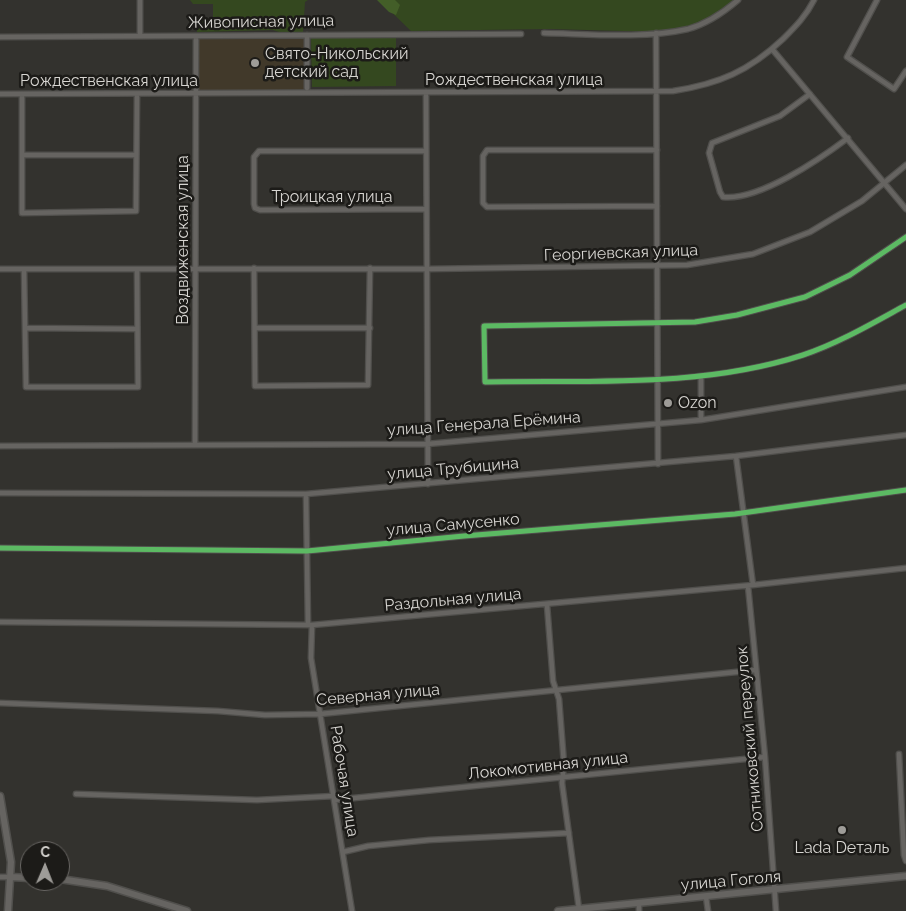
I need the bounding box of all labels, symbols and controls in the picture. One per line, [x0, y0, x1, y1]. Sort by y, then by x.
street label: Живописная улица [188, 11, 334, 33]
place label: Свято-Никольский детский сад [265, 44, 408, 82]
marker: Свято-Никольский детский сад [249, 57, 261, 69]
street label: Рождественская улица [425, 70, 603, 90]
street label: Рождественская улица [20, 71, 198, 91]
street label: Воздвиженская улица [173, 155, 193, 325]
street label: Троицкая улица [271, 187, 393, 207]
street label: Георгиевская улица [544, 241, 698, 265]
place label: Ozon [678, 393, 717, 413]
marker: Ozon [662, 397, 674, 409]
street label: улица Генерала Ерёмина [387, 408, 581, 440]
street label: улица Трубицина [386, 454, 520, 484]
street label: улица Самусенко [386, 510, 520, 540]
street label: Раздольная улица [384, 584, 522, 616]
street label: Сотниковский переулок [732, 645, 768, 833]
street label: Северная улица [315, 680, 441, 710]
street label: Рабочая улица [326, 724, 362, 838]
street label: Локомотивная улица [467, 748, 629, 784]
marker: Lada Dеталь [836, 824, 848, 836]
place label: Lada Dеталь [795, 838, 889, 858]
north arrow [20, 841, 70, 891]
text: С [40, 844, 50, 860]
street label: улица Гоголя [680, 867, 782, 895]

